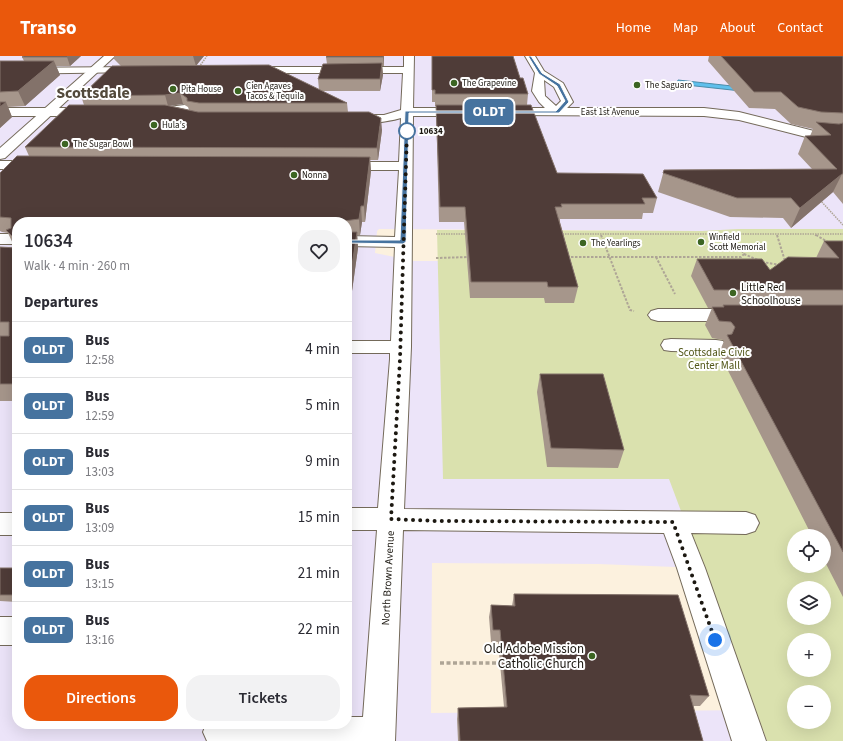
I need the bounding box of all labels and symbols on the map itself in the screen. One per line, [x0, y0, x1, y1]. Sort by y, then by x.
place label: The Grapevine [462, 77, 517, 90]
marker: The Grapevine [449, 78, 459, 88]
place label: The Saguaro [645, 79, 692, 92]
place label: Cien Agaves Tacos & Tequila [246, 80, 304, 103]
marker: The Saguaro [632, 80, 642, 90]
district label: Scottsdale [56, 82, 130, 104]
place label: Pita House [181, 83, 222, 96]
marker: Pita House [168, 84, 178, 94]
marker: Cien Agaves Tacos & Tequila [233, 86, 243, 96]
line badge: OLDT [461, 99, 517, 125]
street label: East 1st Avenue [581, 106, 640, 119]
place label: Hula’s [162, 119, 185, 132]
marker: Hula’s [149, 120, 159, 130]
marker: 10634 [398, 122, 416, 140]
place label: 10634 [419, 125, 443, 138]
place label: The Sugar Bowl [73, 138, 131, 151]
marker: The Sugar Bowl [60, 139, 70, 149]
place label: Nonna [302, 169, 327, 182]
marker: Nonna [289, 170, 299, 180]
place label: Winfield Scott Memorial [709, 231, 766, 254]
place label: The Yearlings [591, 237, 641, 250]
marker: Winfield Scott Memorial [696, 237, 706, 247]
marker: The Yearlings [578, 238, 588, 248]
place label: Little Red Schoolhouse [741, 280, 801, 308]
marker: Little Red Schoolhouse [728, 288, 738, 298]
park label: Scottsdale Civic Center Mall [678, 345, 750, 373]
street label: North Brown Avenue [378, 530, 398, 626]
your location [705, 630, 725, 650]
place label: Old Adobe Mission Catholic Church [484, 640, 584, 673]
marker: Old Adobe Mission Catholic Church [587, 651, 597, 661]

